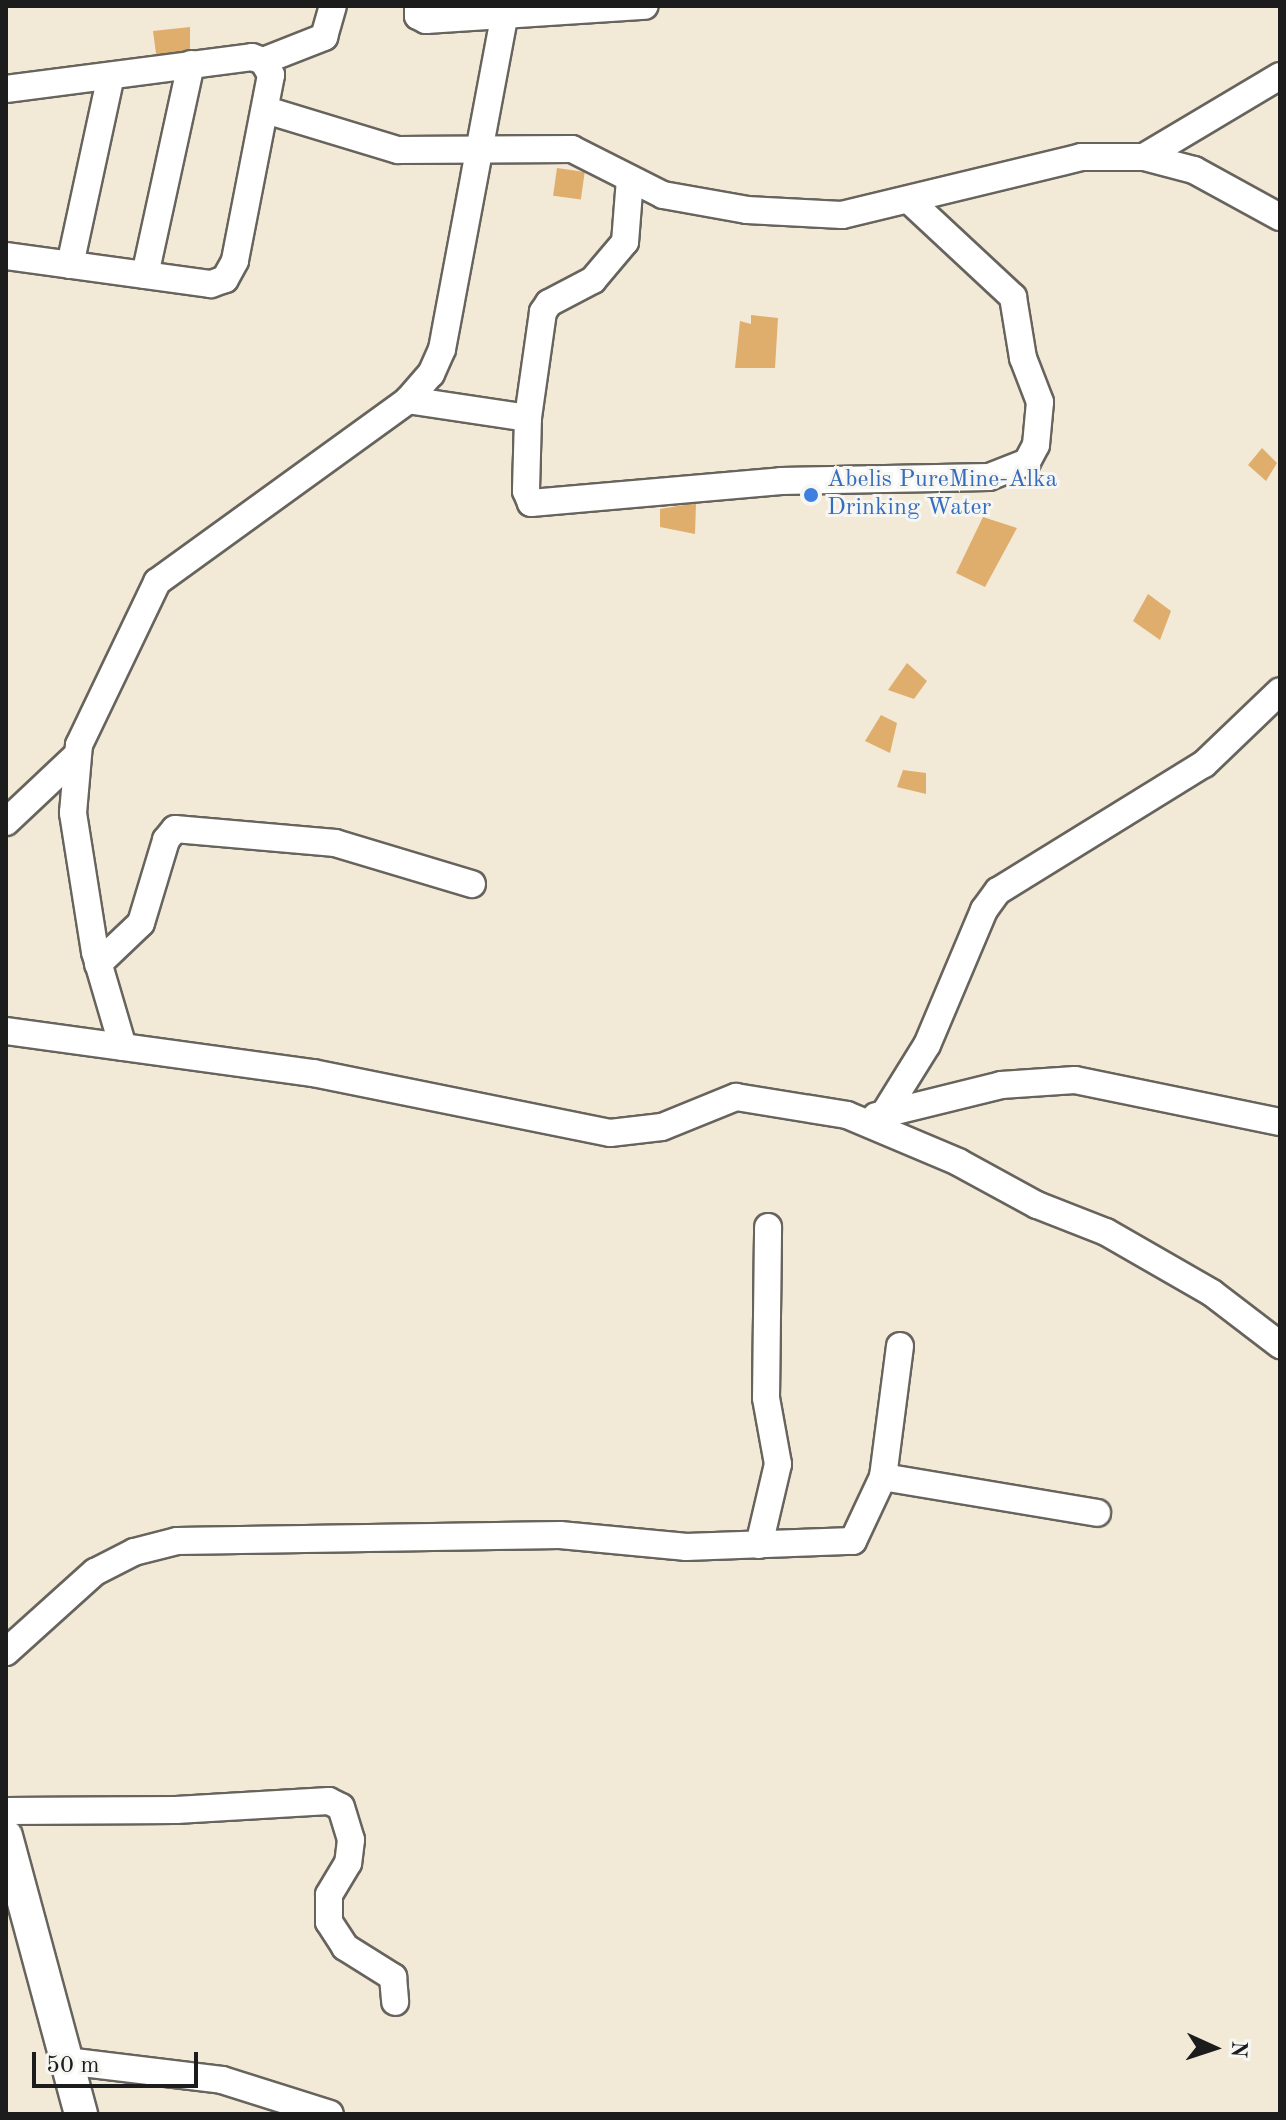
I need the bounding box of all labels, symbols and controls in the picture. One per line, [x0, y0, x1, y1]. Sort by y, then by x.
place label: Abelis PureMine-Alka Drinking Water [827, 467, 1057, 523]
marker: Abelis PureMine-Alka Drinking Water [802, 486, 820, 504]
north arrow [1174, 2008, 1254, 2088]
scale bar [36, 2036, 202, 2086]
text: N [1227, 2040, 1249, 2058]
text: 50 m [46, 2054, 100, 2078]

